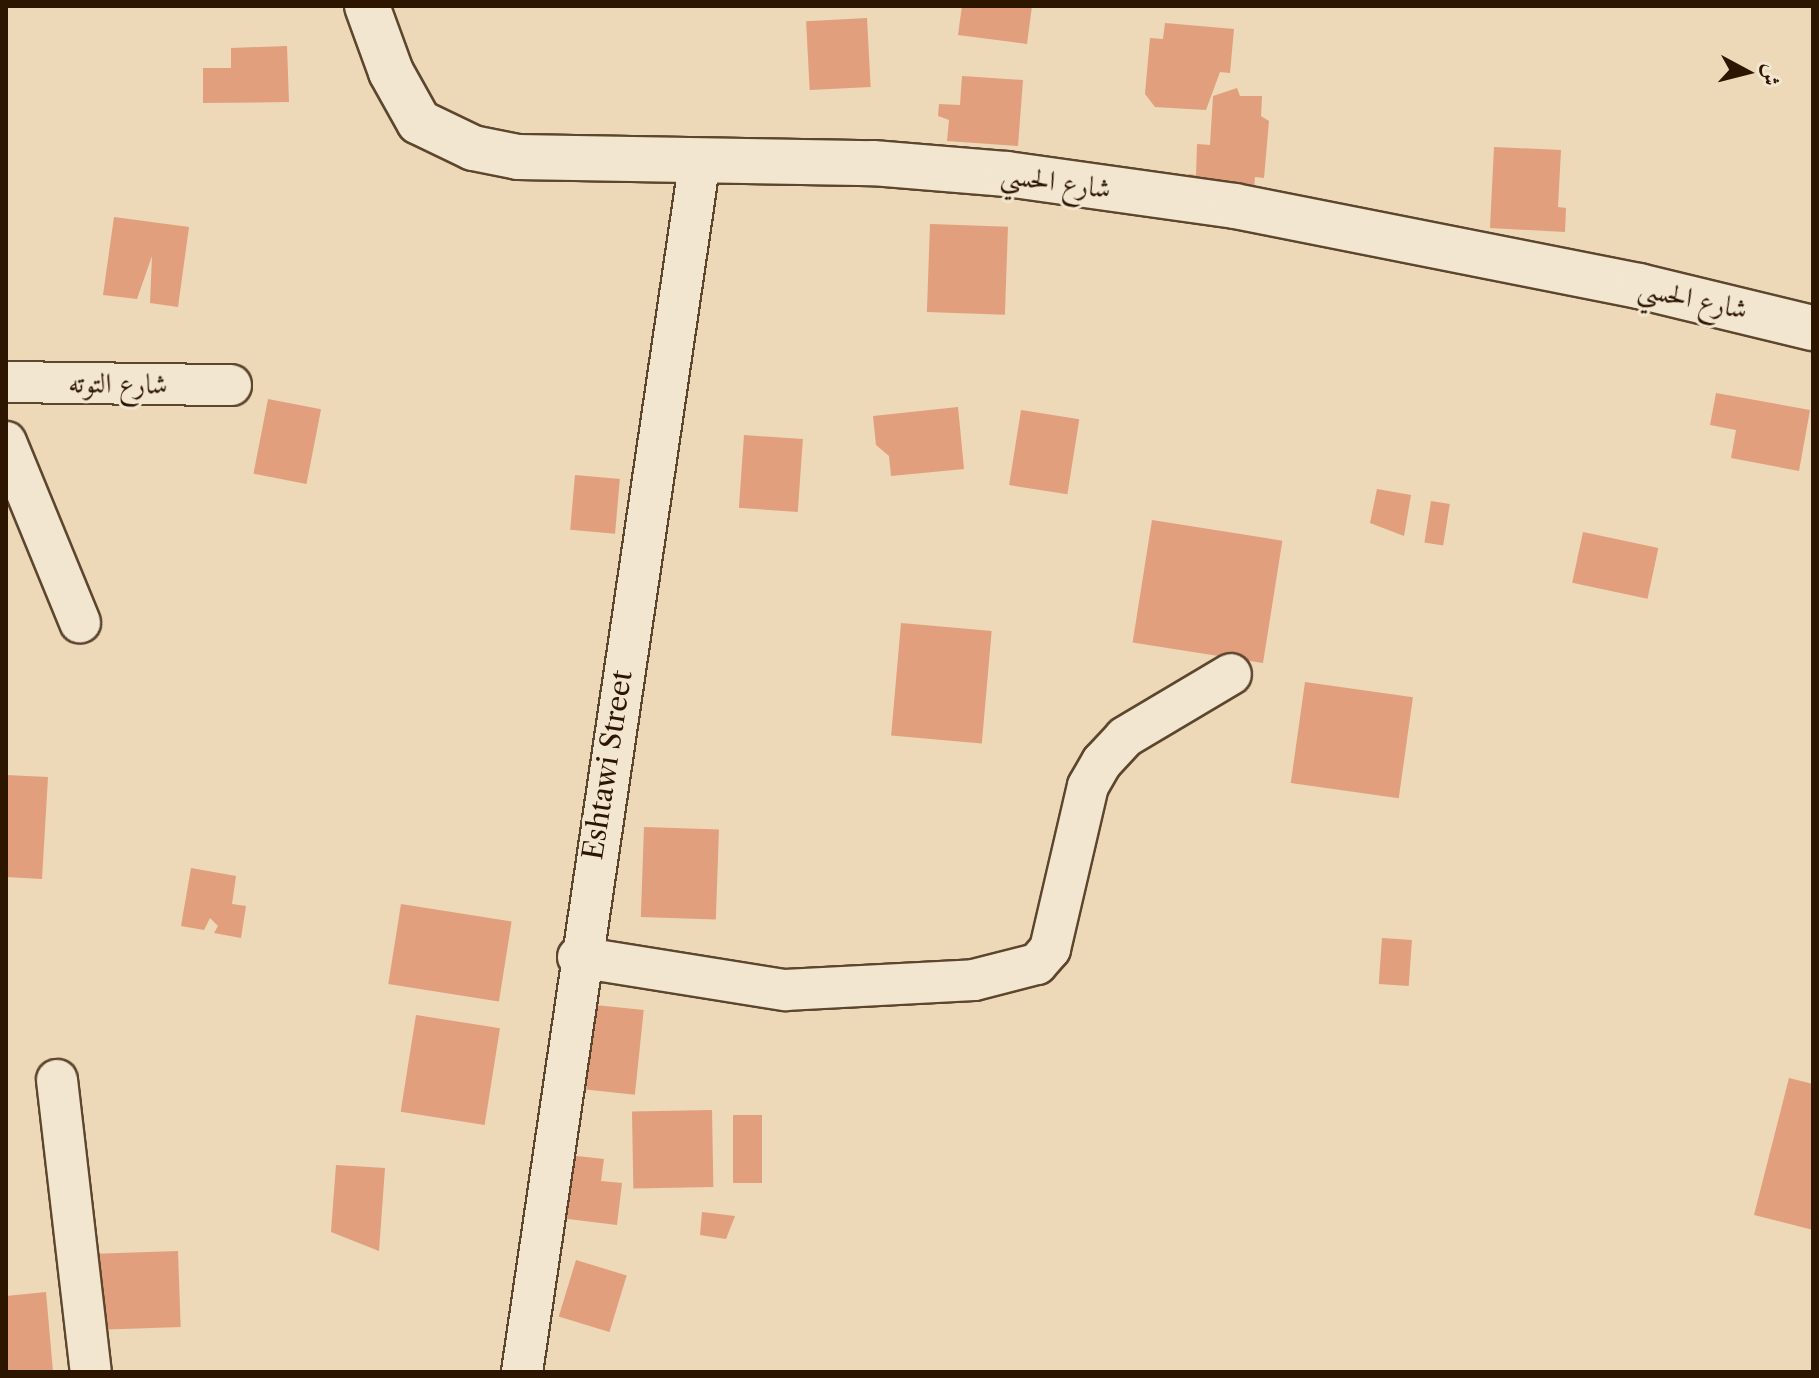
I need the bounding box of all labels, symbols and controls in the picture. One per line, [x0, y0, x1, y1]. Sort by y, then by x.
north arrow [1707, 32, 1787, 112]
text: ش [1757, 63, 1786, 87]
street label: شارع الحسي [999, 157, 1113, 205]
street label: شارع الحسي [1635, 270, 1751, 326]
street label: شارع التوته [68, 365, 168, 401]
street label: Eshtawi Street [575, 668, 639, 862]

